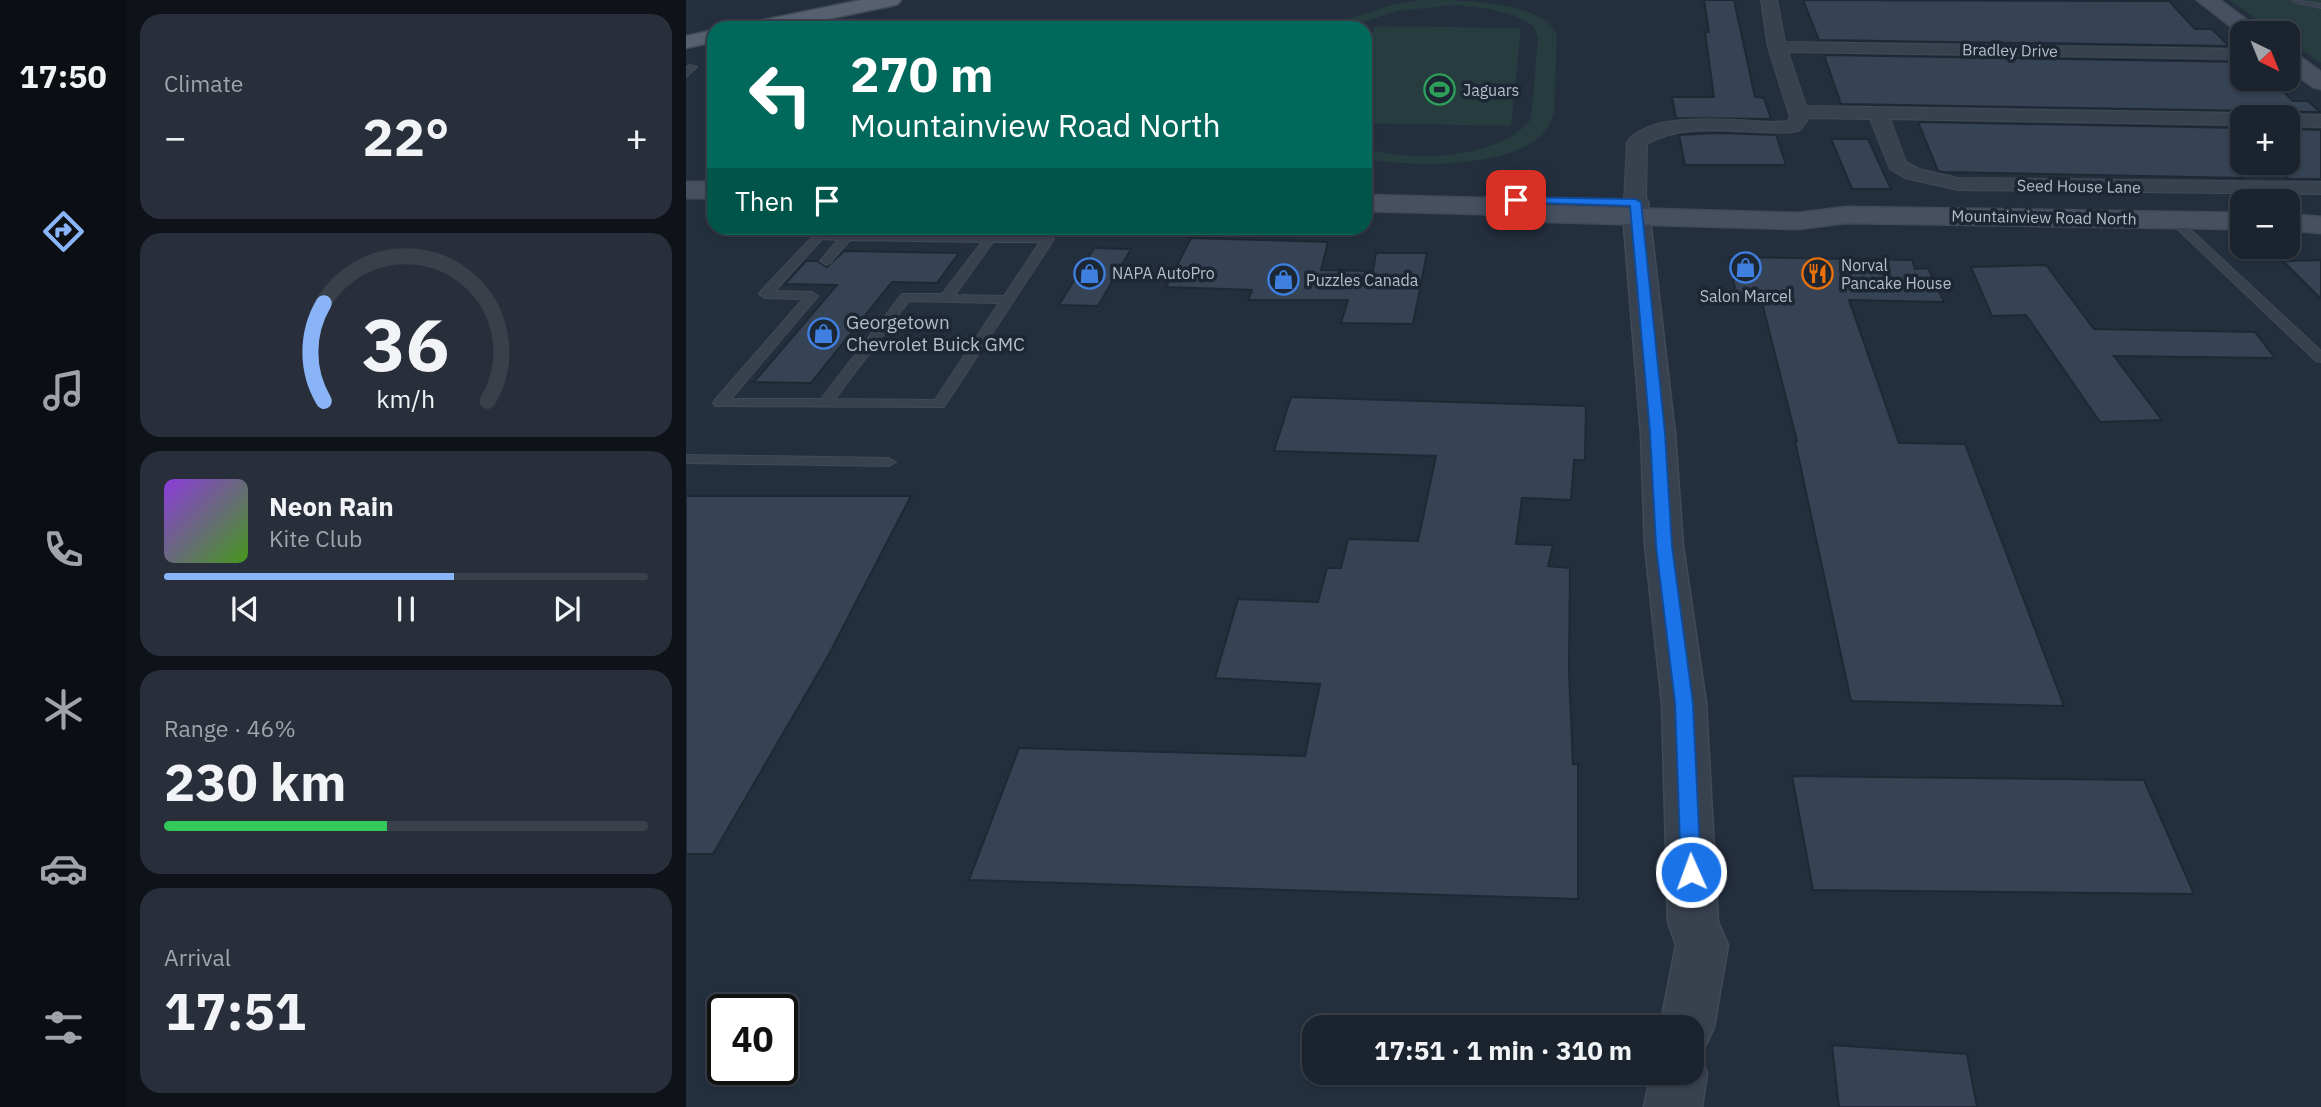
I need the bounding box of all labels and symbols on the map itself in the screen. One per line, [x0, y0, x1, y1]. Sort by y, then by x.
north arrow [2230, 21, 2300, 91]
street label: Bradley Drive [1962, 39, 2058, 61]
sports icon: Jaguars [1423, 73, 1457, 107]
place label: Jaguars [1463, 80, 1519, 100]
pin [1486, 170, 1546, 230]
street label: Seed House Lane [2017, 175, 2141, 197]
street label: Mountainview Road North [1951, 205, 2137, 229]
shop icon: Salon Marcel [1729, 250, 1763, 284]
place label: Norval Pancake House [1841, 255, 1952, 293]
shop icon: NAPA AutoPro [1072, 256, 1106, 290]
restaurant icon: Norval Pancake House [1801, 257, 1835, 291]
place label: NAPA AutoPro [1112, 263, 1215, 283]
shop icon: Puzzles Canada [1266, 263, 1300, 297]
place label: Puzzles Canada [1306, 270, 1419, 290]
place label: Salon Marcel [1700, 286, 1792, 306]
place label: Georgetown Chevrolet Buick GMC [846, 310, 1025, 356]
shop icon: Georgetown Chevrolet Buick GMC [806, 316, 840, 350]
position arrow [1654, 835, 1728, 909]
speed limit sign: 40 [707, 994, 798, 1085]

